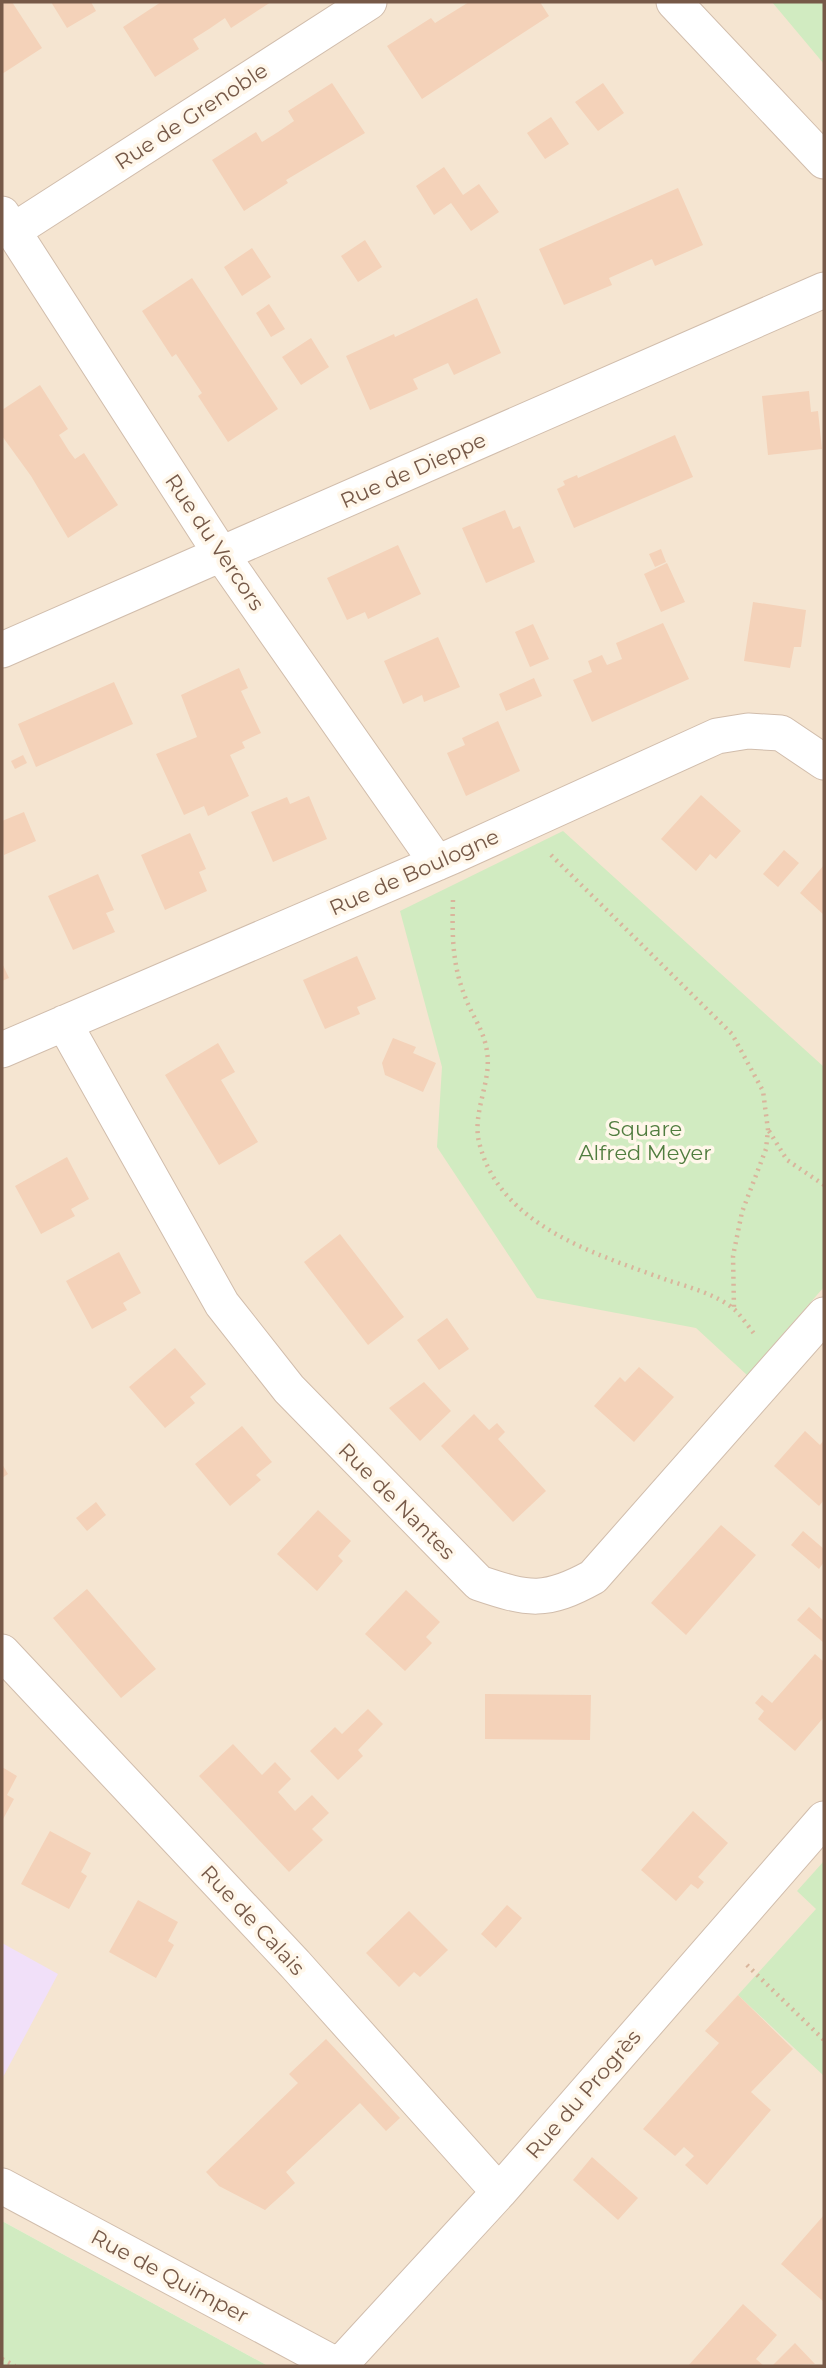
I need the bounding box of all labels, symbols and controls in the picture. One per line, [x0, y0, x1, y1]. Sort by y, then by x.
street label: Rue de Grenoble [110, 57, 272, 175]
street label: Rue de Dieppe [336, 427, 490, 513]
street label: Rue du Vercors [160, 469, 270, 615]
street label: Rue de Boulogne [325, 823, 503, 921]
park label: Square Alfred Meyer [578, 1116, 712, 1165]
street label: Rue de Nantes [333, 1437, 461, 1565]
street label: Rue de Calais [196, 1860, 310, 1980]
street label: Rue du Progrès [520, 2024, 646, 2164]
street label: Rue de Quimper [87, 2224, 253, 2328]

